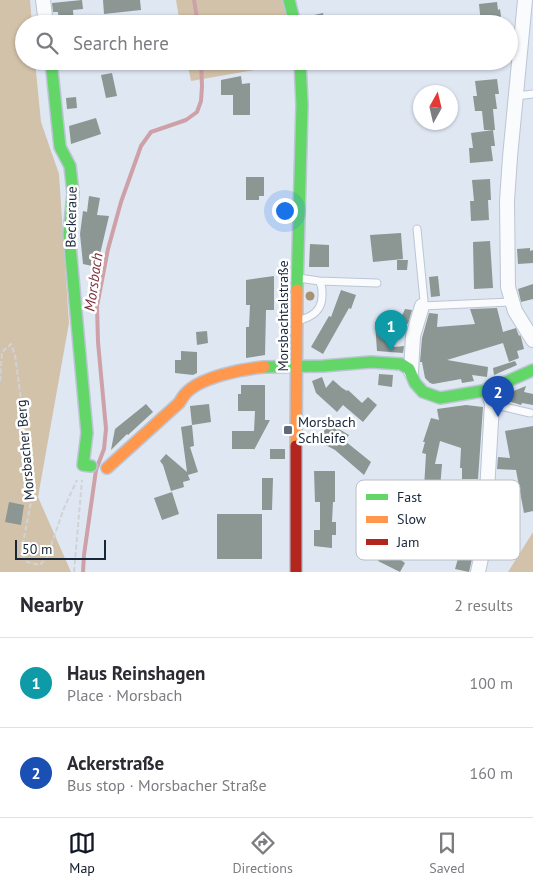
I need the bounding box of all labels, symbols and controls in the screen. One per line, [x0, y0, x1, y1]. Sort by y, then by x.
search box [15, 15, 518, 70]
icon: search [33, 29, 61, 57]
text: Search here [73, 31, 169, 55]
north arrow [413, 85, 458, 130]
street label: Beckeraue [61, 186, 81, 248]
your location [272, 198, 298, 224]
water label: Morsbach [79, 251, 107, 313]
street label: Morsbachtalstraße [274, 260, 292, 372]
pin: 1 [375, 310, 407, 351]
pin: 2 [482, 376, 514, 417]
street label: Morsbacher Berg [12, 399, 38, 501]
place label: Morsbach Schleife [298, 413, 356, 447]
marker: Morsbach Schleife [282, 424, 294, 436]
legend [356, 480, 520, 560]
text: Fast [397, 488, 422, 506]
text: Slow [397, 510, 427, 528]
text: Jam [396, 533, 419, 551]
scale bar [15, 537, 106, 560]
text: 50 m [22, 540, 52, 558]
text: Nearby [20, 591, 83, 618]
text: 2 results [454, 595, 513, 615]
text: Haus Reinshagen [67, 661, 205, 685]
text: 1 [31, 673, 41, 693]
text: 100 m [470, 673, 513, 693]
text: Place · Morsbach [67, 685, 182, 705]
text: Ackerstraße [67, 751, 164, 775]
text: 2 [31, 763, 41, 783]
text: 160 m [470, 763, 513, 783]
text: Bus stop · Morsbacher Straße [67, 775, 267, 795]
tab: Map [68, 829, 96, 877]
tab: Directions [232, 829, 293, 877]
tab: Saved [429, 829, 465, 877]

